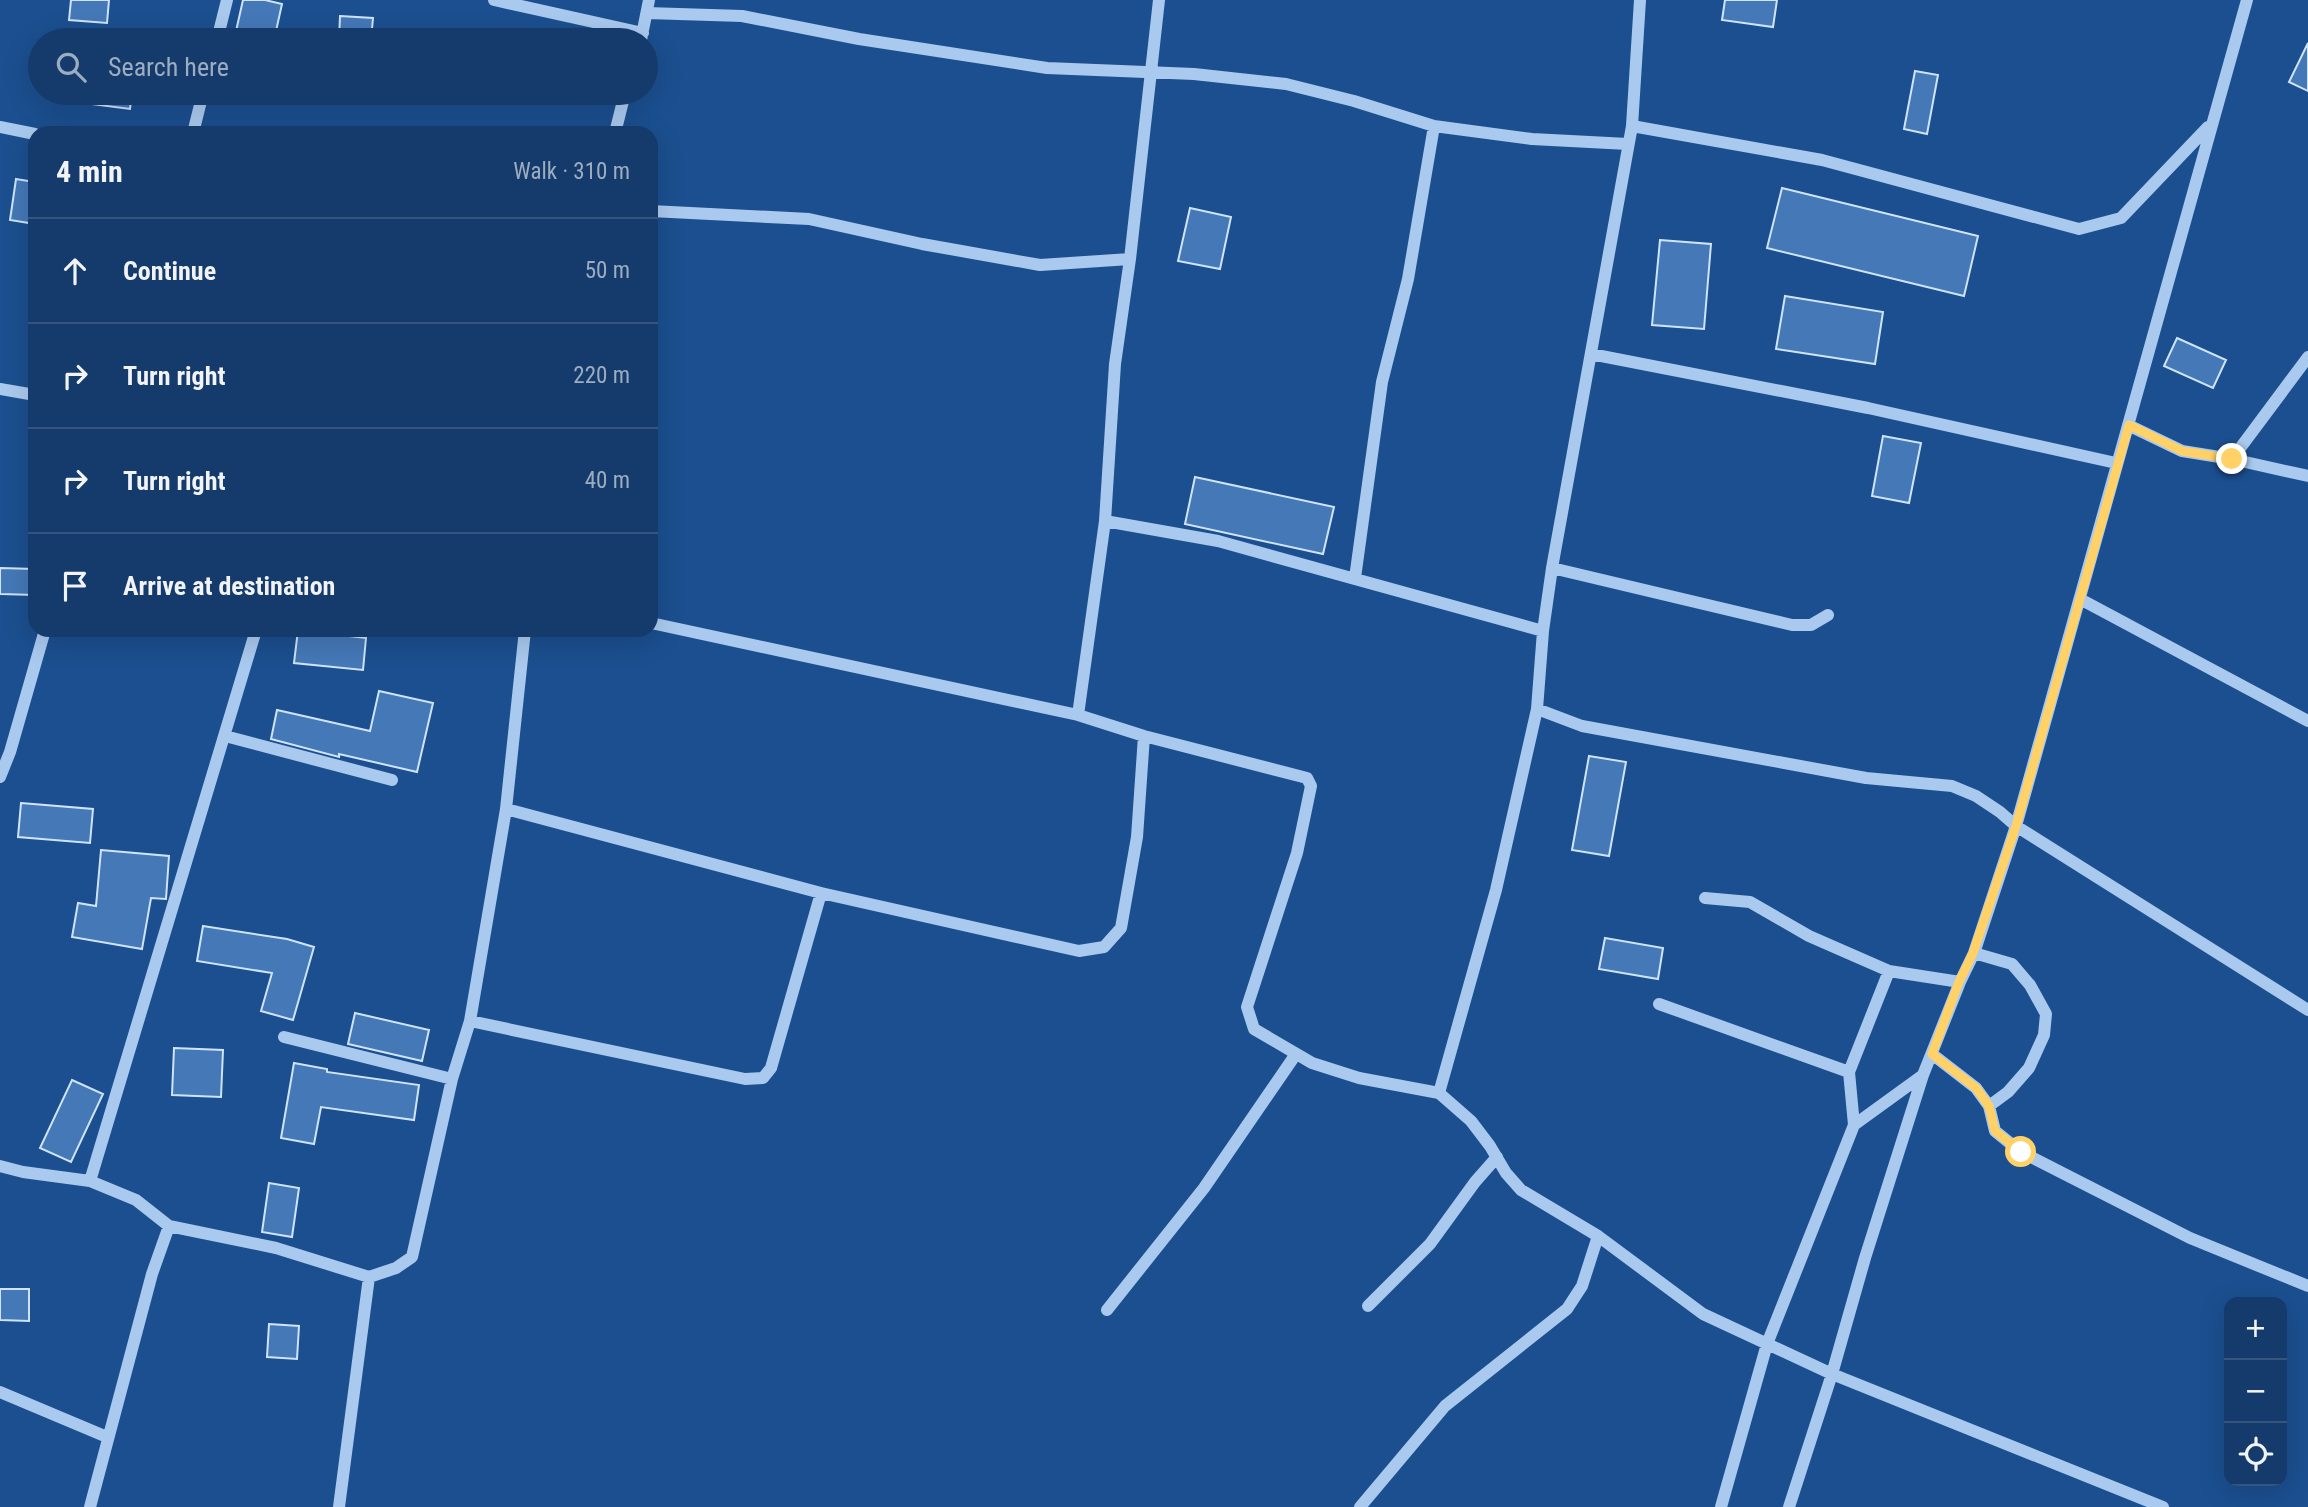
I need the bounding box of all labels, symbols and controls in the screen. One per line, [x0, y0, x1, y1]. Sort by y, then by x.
search box [28, 28, 658, 105]
icon: search [52, 48, 90, 86]
text: Search here [108, 52, 229, 82]
text: 4 min [56, 154, 123, 189]
text: Walk · 310 m [513, 158, 630, 185]
icon: ahead [56, 252, 94, 290]
text: Continue [123, 256, 216, 286]
text: 50 m [585, 257, 630, 284]
icon: right [56, 357, 94, 395]
text: Turn right [123, 361, 225, 391]
text: 220 m [573, 362, 630, 389]
route end [2216, 443, 2247, 474]
icon: right [56, 462, 94, 500]
text: Turn right [123, 466, 225, 496]
text: 40 m [585, 467, 630, 494]
icon: arrive [56, 567, 94, 605]
text: Arrive at destination [123, 571, 335, 601]
route start [2005, 1136, 2036, 1167]
map controls [2224, 1297, 2287, 1486]
button: + [2224, 1297, 2287, 1360]
button: − [2224, 1360, 2287, 1423]
button: locate [2224, 1423, 2287, 1486]

